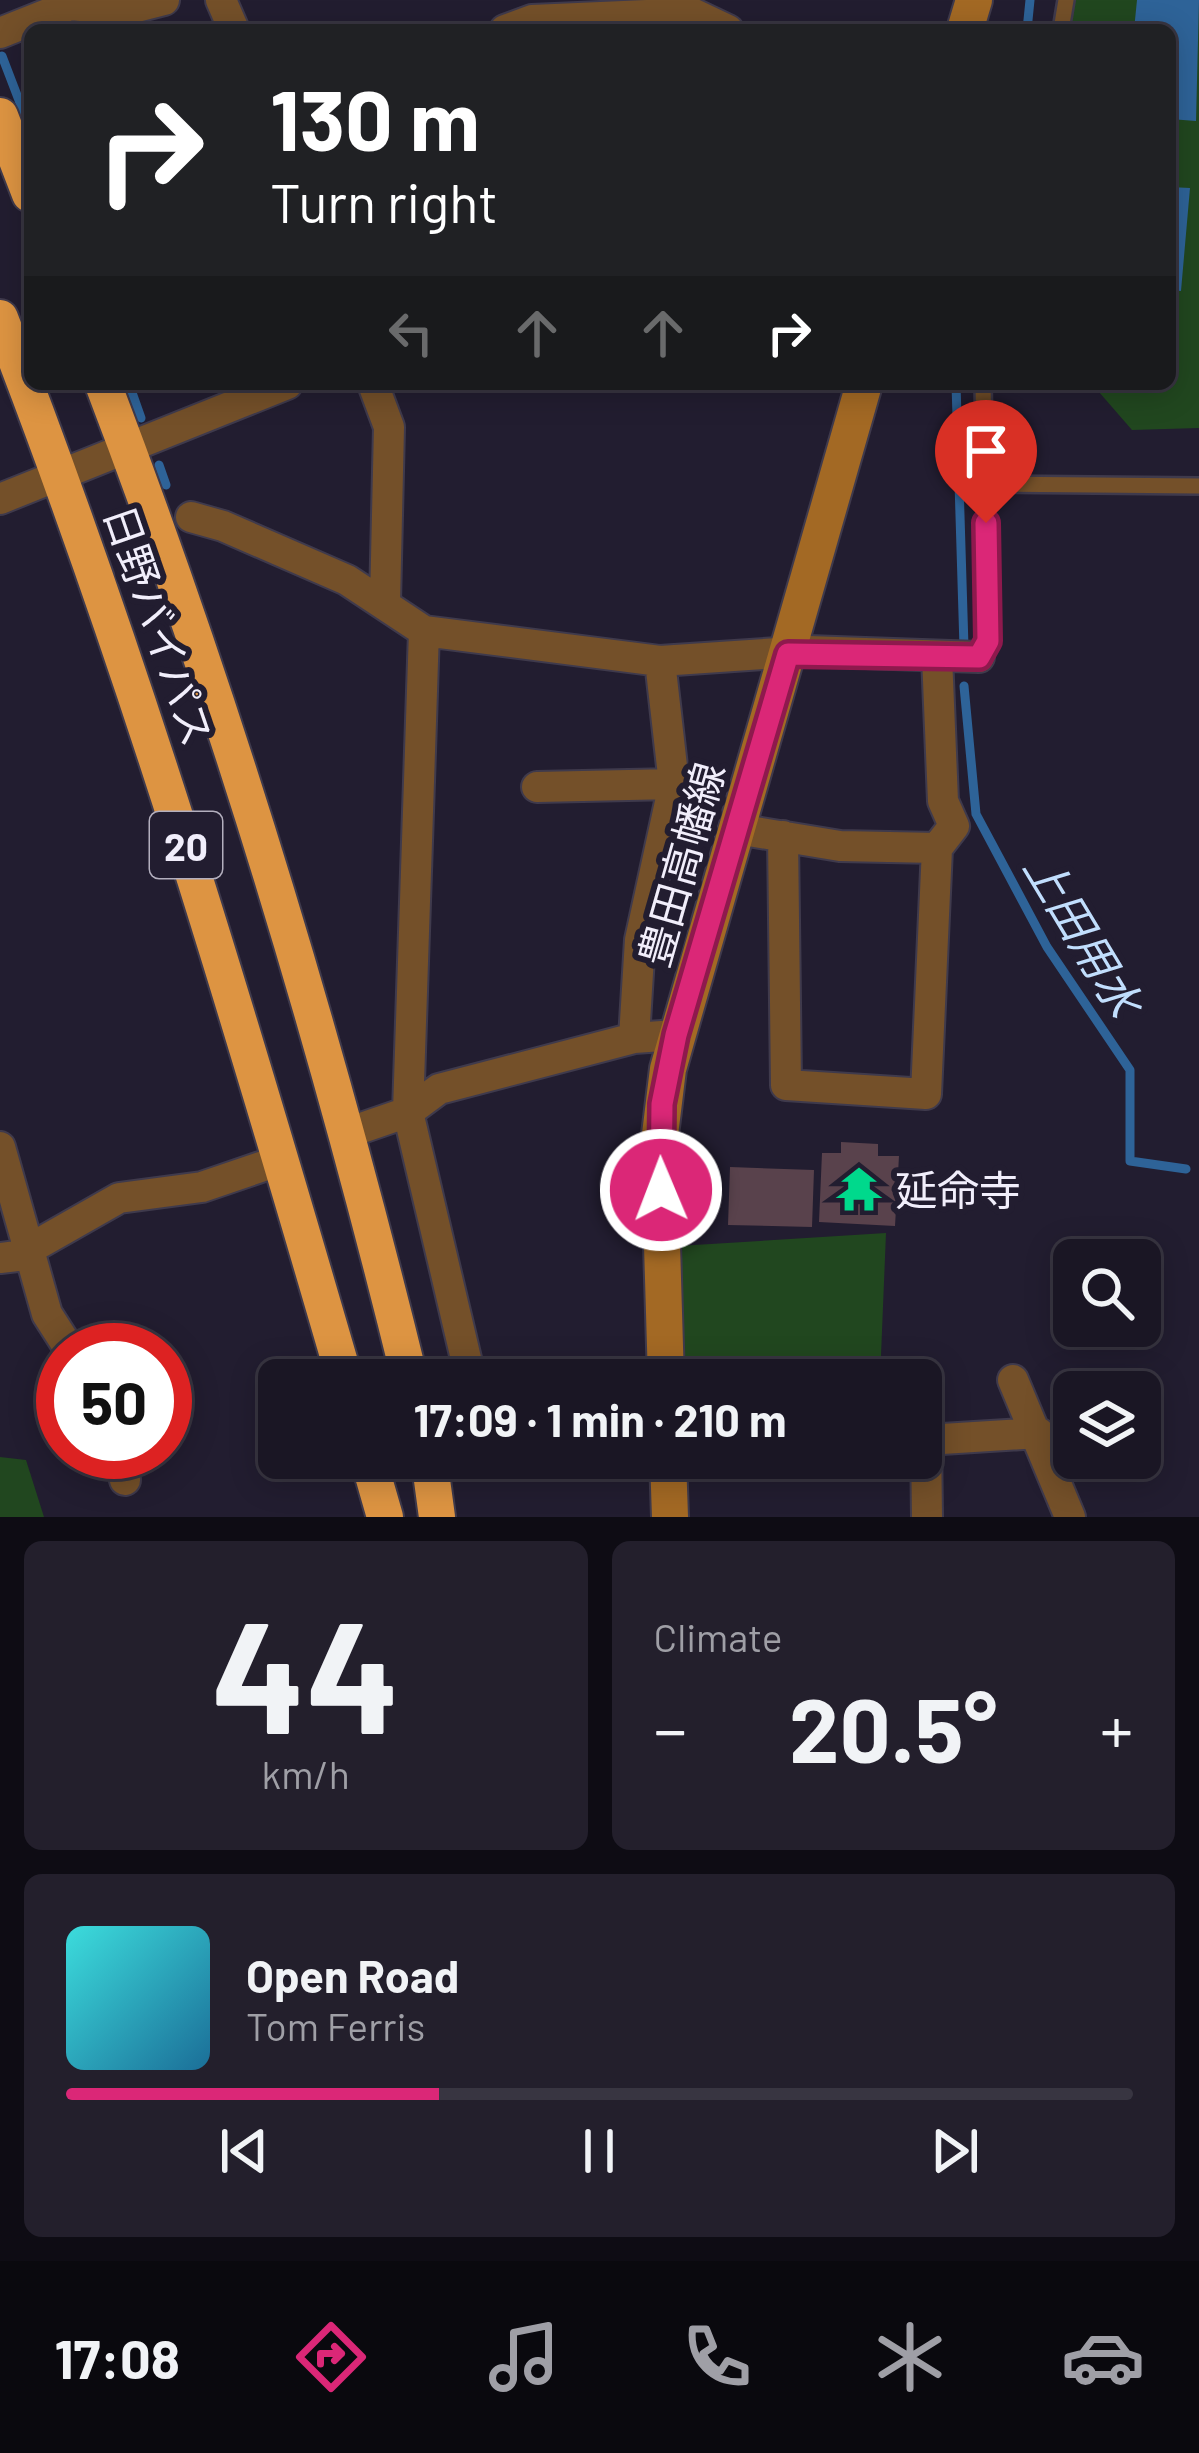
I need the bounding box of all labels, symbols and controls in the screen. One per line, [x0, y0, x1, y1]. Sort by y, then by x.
text: 130 m [270, 67, 480, 168]
icon: right [72, 72, 228, 228]
text: Turn right [270, 169, 498, 234]
icon: left [378, 300, 444, 366]
icon: ahead [504, 300, 570, 366]
icon: ahead [630, 300, 696, 366]
icon: right [756, 300, 822, 366]
pin [935, 400, 1037, 523]
icon: arrive [953, 418, 1019, 484]
street label: 日野バイパス [95, 498, 225, 752]
street label: 豊田高幡線 [627, 756, 733, 972]
road number: 20 [150, 812, 222, 878]
water label: 上田用水 [1014, 843, 1156, 1029]
position arrow [598, 1127, 724, 1253]
temple icon: 延命寺 [834, 1164, 884, 1214]
place label: 延命寺 [895, 1164, 1021, 1214]
map controls [1053, 1239, 1161, 1479]
button: search [1053, 1239, 1161, 1347]
speed limit sign: 50 [36, 1323, 192, 1479]
button: layers [1053, 1371, 1161, 1479]
text: 17:09 · 1 min · 210 m [413, 1392, 787, 1446]
text: 44 [211, 1578, 400, 1765]
text: Climate [654, 1613, 783, 1660]
text: 20.5° [789, 1673, 997, 1781]
text: − [654, 1688, 687, 1767]
text: + [1100, 1688, 1133, 1767]
text: km/h [262, 1750, 350, 1797]
text: Open Road [246, 1948, 459, 2002]
text: Tom Ferris [246, 2002, 425, 2049]
icon: previous [211, 2118, 277, 2184]
icon: pause [566, 2118, 632, 2184]
icon: next [922, 2118, 988, 2184]
icon: directions [289, 2315, 373, 2399]
icon: music [482, 2315, 566, 2399]
icon: phone [675, 2315, 759, 2399]
icon: climate [868, 2315, 952, 2399]
icon: car [1061, 2315, 1145, 2399]
text: 17:08 [54, 2325, 180, 2390]

